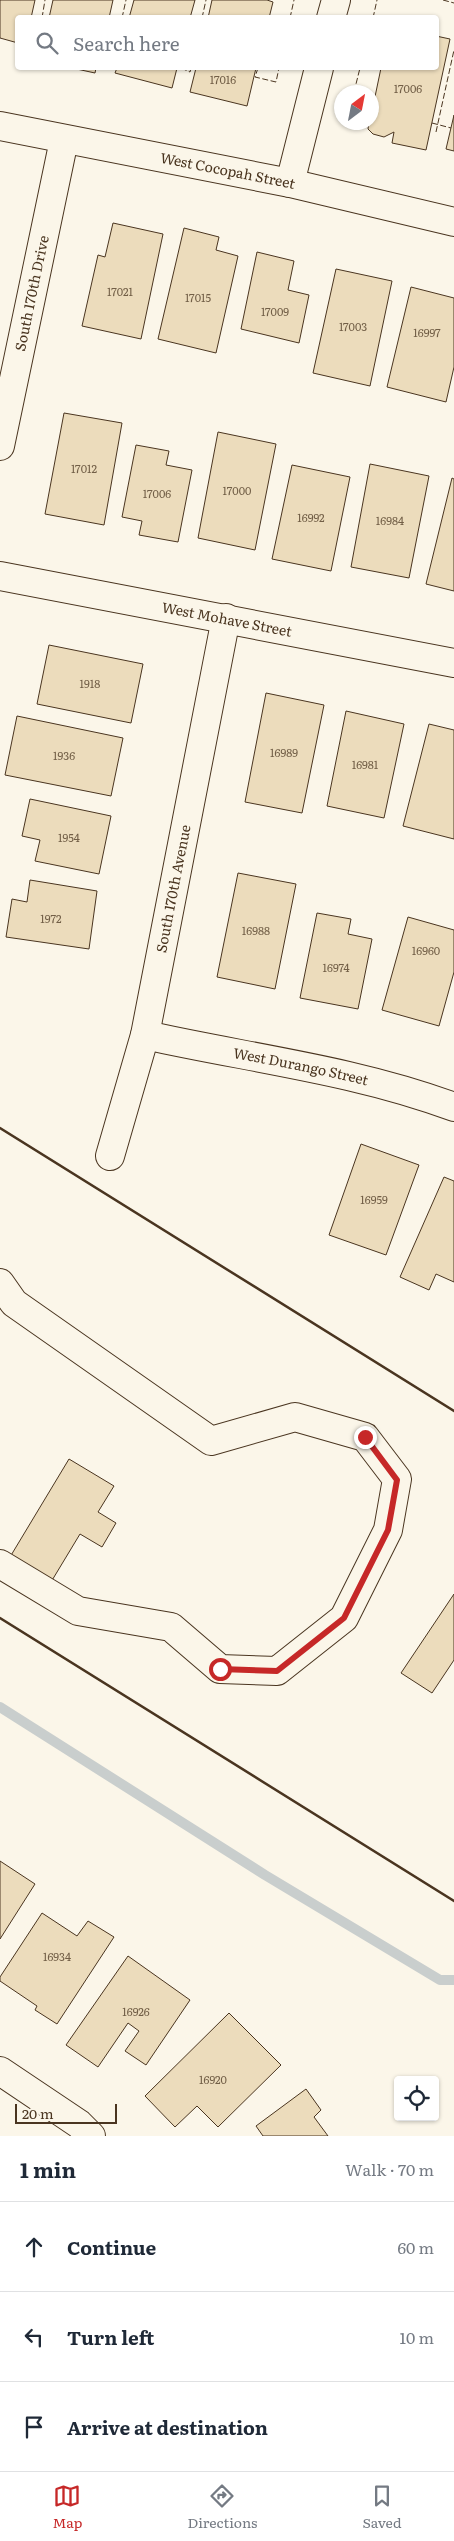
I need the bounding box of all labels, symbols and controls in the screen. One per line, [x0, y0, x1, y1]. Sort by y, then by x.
search box [15, 15, 439, 70]
icon: search [33, 29, 61, 57]
text: Search here [73, 29, 180, 57]
house number: 17016 [210, 71, 236, 87]
house number: 17006 [394, 80, 422, 96]
north arrow [334, 85, 379, 130]
street label: West Cocopah Street [159, 147, 298, 193]
street label: South 170th Drive [9, 233, 53, 353]
house number: 17021 [107, 283, 134, 299]
house number: 17015 [185, 289, 211, 305]
house number: 17009 [261, 303, 289, 319]
house number: 17003 [339, 318, 367, 334]
house number: 16997 [413, 324, 441, 340]
house number: 17012 [71, 460, 97, 476]
house number: 17000 [223, 482, 251, 498]
house number: 17006 [143, 485, 171, 501]
house number: 16992 [297, 509, 325, 525]
house number: 16984 [376, 512, 404, 528]
street label: West Mohave Street [160, 596, 294, 641]
house number: 1918 [80, 675, 100, 691]
house number: 16989 [270, 744, 298, 760]
house number: 1936 [53, 747, 75, 763]
house number: 16981 [352, 756, 379, 772]
street label: South 170th Avenue [150, 823, 195, 954]
house number: 1954 [58, 829, 80, 845]
house number: 1972 [40, 910, 62, 926]
house number: 16988 [242, 922, 270, 938]
house number: 16960 [412, 942, 440, 958]
house number: 16974 [323, 959, 349, 975]
street label: West Durango Street [232, 1042, 371, 1090]
house number: 16959 [360, 1191, 388, 1207]
route end [354, 1426, 377, 1449]
route start [209, 1658, 232, 1681]
house number: 16934 [43, 1948, 71, 1964]
house number: 16926 [122, 2003, 150, 2019]
house number: 16920 [199, 2071, 227, 2087]
map controls [394, 2076, 439, 2121]
button: locate [394, 2076, 439, 2121]
scale bar [15, 2101, 118, 2124]
text: 20 m [22, 2103, 54, 2123]
text: 1 min [20, 2153, 76, 2184]
text: Walk · 70 m [345, 2157, 434, 2181]
icon: ahead [20, 2233, 48, 2261]
text: Continue [67, 2233, 156, 2261]
text: 60 m [397, 2235, 434, 2259]
icon: left [20, 2323, 48, 2351]
text: Turn left [67, 2323, 154, 2351]
text: 10 m [400, 2325, 434, 2349]
icon: arrive [20, 2413, 48, 2441]
text: Arrive at destination [67, 2413, 268, 2441]
tab: Map [53, 2482, 82, 2532]
tab: Directions [187, 2482, 257, 2532]
tab: Saved [362, 2482, 401, 2532]

